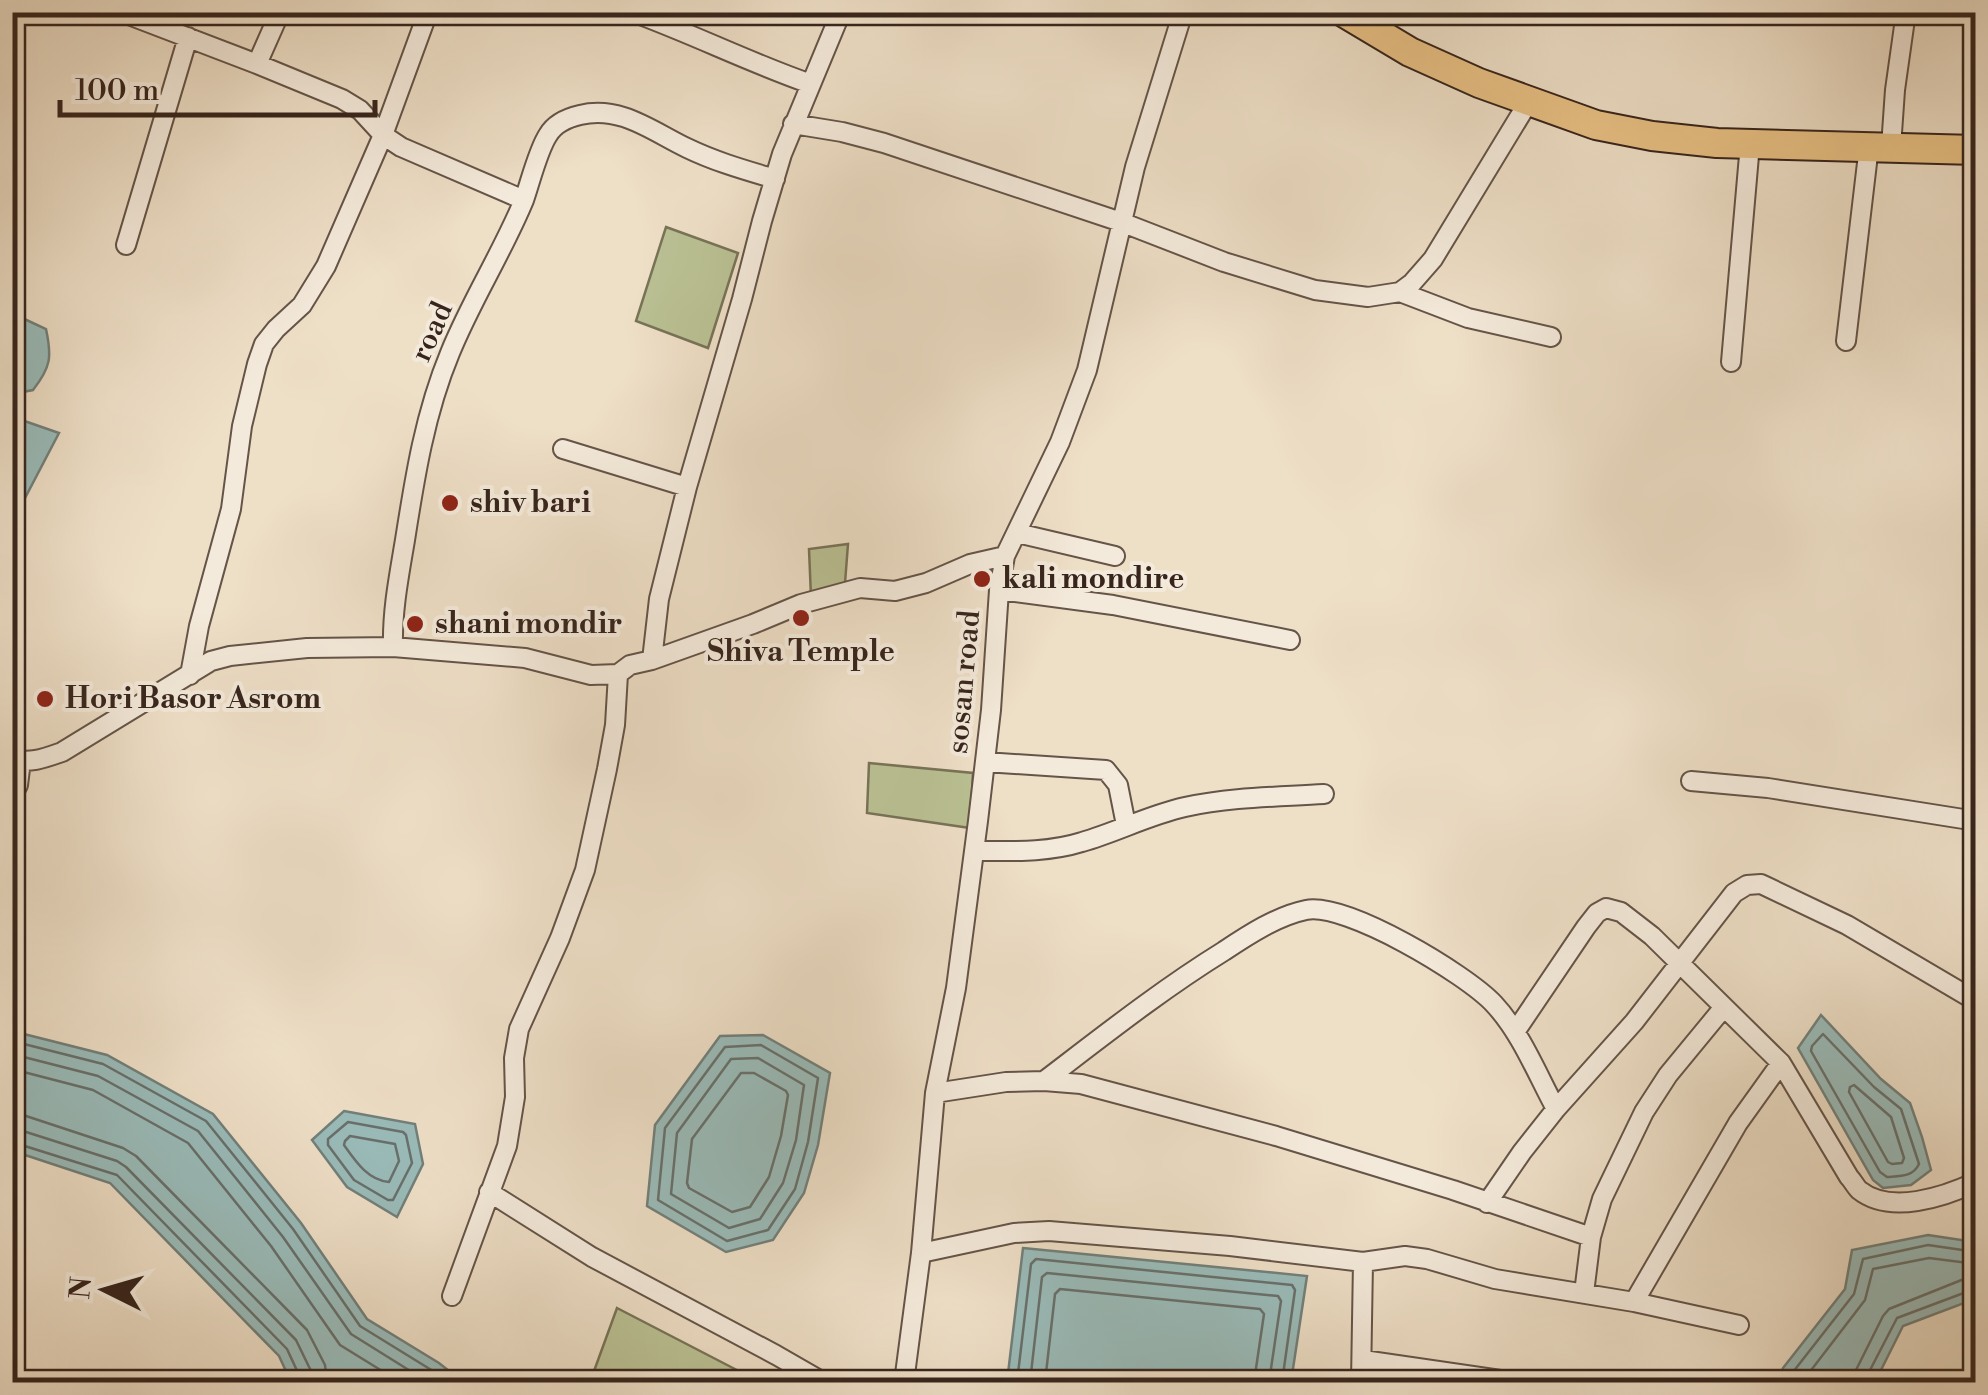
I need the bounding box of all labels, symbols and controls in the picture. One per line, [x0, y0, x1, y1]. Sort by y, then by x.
scale bar [60, 55, 375, 117]
text: 100 m [75, 72, 159, 110]
street label: road [402, 296, 462, 368]
place label: shiv bari [470, 484, 591, 522]
marker: shiv bari [439, 492, 461, 514]
place label: kali mondire [1002, 560, 1184, 598]
marker: kali mondire [971, 568, 993, 590]
place label: shani mondir [435, 605, 623, 643]
marker: Shiva Temple [790, 607, 812, 629]
street label: sosan road [939, 609, 989, 755]
marker: shani mondir [404, 613, 426, 635]
place label: Shiva Temple [707, 633, 895, 671]
place label: Hori Basor Asrom [65, 680, 321, 718]
marker: Hori Basor Asrom [34, 688, 56, 710]
north arrow [55, 1240, 155, 1340]
text: N [63, 1275, 100, 1301]

